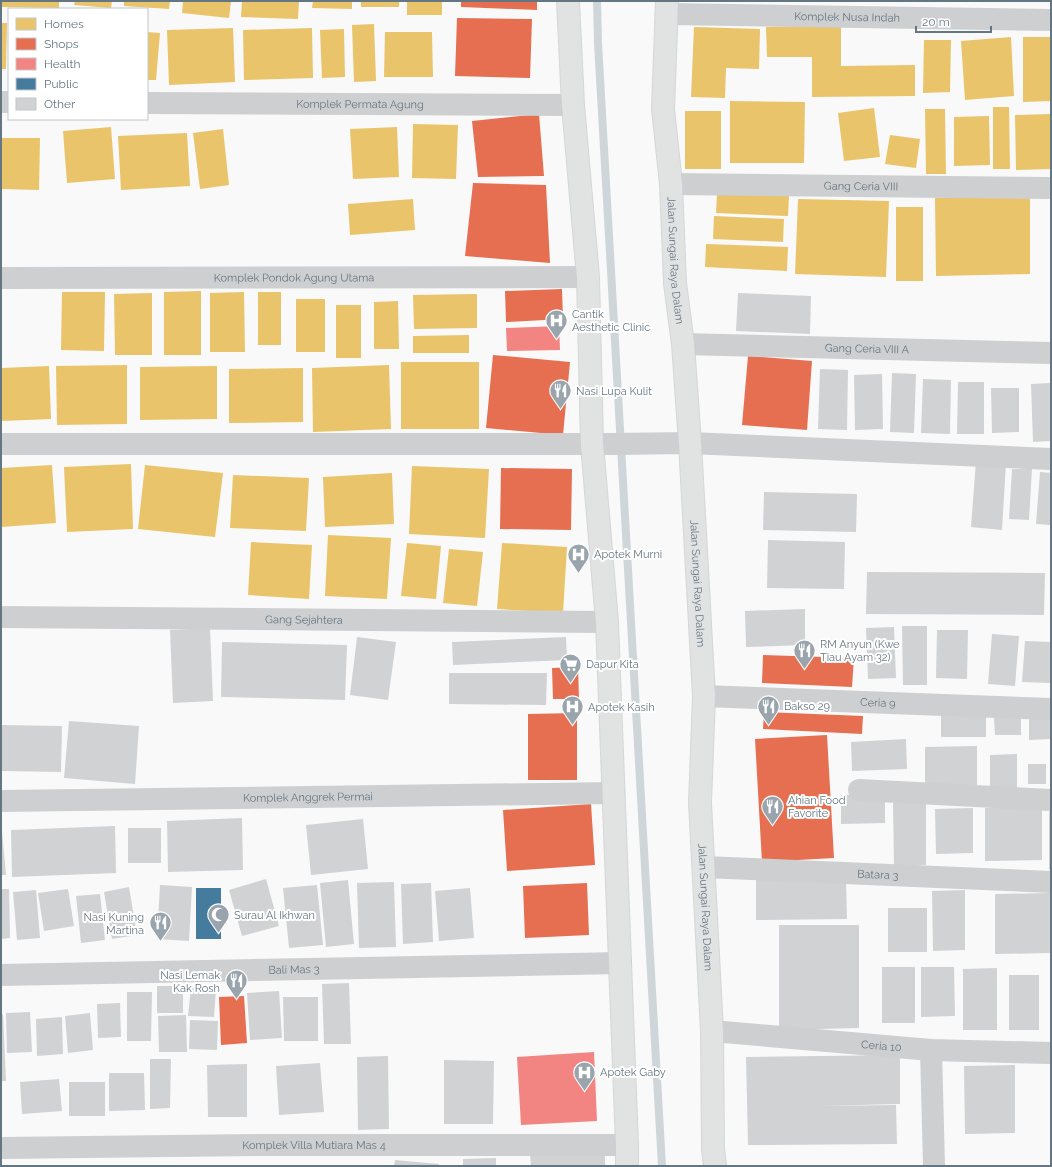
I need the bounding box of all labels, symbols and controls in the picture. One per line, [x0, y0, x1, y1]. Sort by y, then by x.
legend [8, 8, 148, 120]
scale bar [916, 8, 991, 34]
street label: Komplek Nusa Indah [794, 9, 900, 24]
text: 20 m [922, 15, 950, 29]
text: Homes [44, 17, 84, 31]
text: Shops [44, 37, 79, 51]
text: Health [44, 57, 81, 71]
text: Public [44, 77, 79, 91]
text: Other [44, 97, 76, 111]
street label: Komplek Permata Agung [296, 97, 424, 111]
street label: Gang Ceria VIII [824, 179, 898, 193]
street label: Jalan Sungai Raya Dalam [665, 196, 687, 325]
street label: Komplek Pondok Agung Utama [214, 271, 374, 284]
hospital icon: Cantik Aesthetic Clinic [543, 307, 569, 340]
place label: Cantik Aesthetic Clinic [572, 308, 650, 334]
street label: Gang Ceria VIII A [825, 341, 910, 356]
restaurant icon: Nasi Lupa Kulit [547, 378, 573, 411]
place label: Nasi Lupa Kulit [576, 385, 652, 398]
street label: Jalan Sungai Raya Dalam [688, 519, 708, 648]
hospital icon: Apotek Murni [565, 541, 591, 574]
place label: Apotek Murni [594, 548, 662, 561]
street label: Gang Sejahtera [265, 613, 343, 626]
restaurant icon: RM Anyun (Kwe Tiau Ayam 32) [792, 637, 818, 670]
place label: RM Anyun (Kwe Tiau Ayam 32) [820, 638, 900, 664]
supermarket icon: Dapur Kita [557, 651, 583, 684]
place label: Dapur Kita [586, 658, 639, 671]
restaurant icon: Bakso 29 [756, 693, 782, 726]
hospital icon: Apotek Kasih [559, 694, 585, 727]
street label: Ceria 9 [860, 695, 896, 710]
place label: Bakso 29 [784, 700, 830, 713]
place label: Apotek Kasih [588, 701, 655, 714]
street label: Komplek Anggrek Permai [243, 790, 373, 804]
restaurant icon: Ahian Food Favorite [759, 793, 785, 826]
place label: Ahian Food Favorite [788, 794, 846, 820]
street label: Jalan Sungai Raya Dalam [696, 843, 715, 971]
street label: Batara 3 [857, 867, 899, 882]
mosque icon: Surau Al Ikhwan [206, 902, 232, 935]
place label: Surau Al Ikhwan [234, 909, 315, 922]
restaurant icon: Nasi Kuning Martina [147, 910, 173, 943]
place label: Nasi Kuning Martina [84, 911, 144, 937]
street label: Bali Mas 3 [268, 962, 320, 976]
restaurant icon: Nasi Lemak Kak Rosh [223, 968, 249, 1001]
place label: Nasi Lemak Kak Rosh [160, 969, 220, 995]
street label: Ceria 10 [861, 1037, 902, 1054]
hospital icon: Apotek Gaby [571, 1059, 597, 1092]
place label: Apotek Gaby [600, 1066, 666, 1079]
street label: Komplek Villa Mutiara Mas 4 [242, 1139, 386, 1152]

